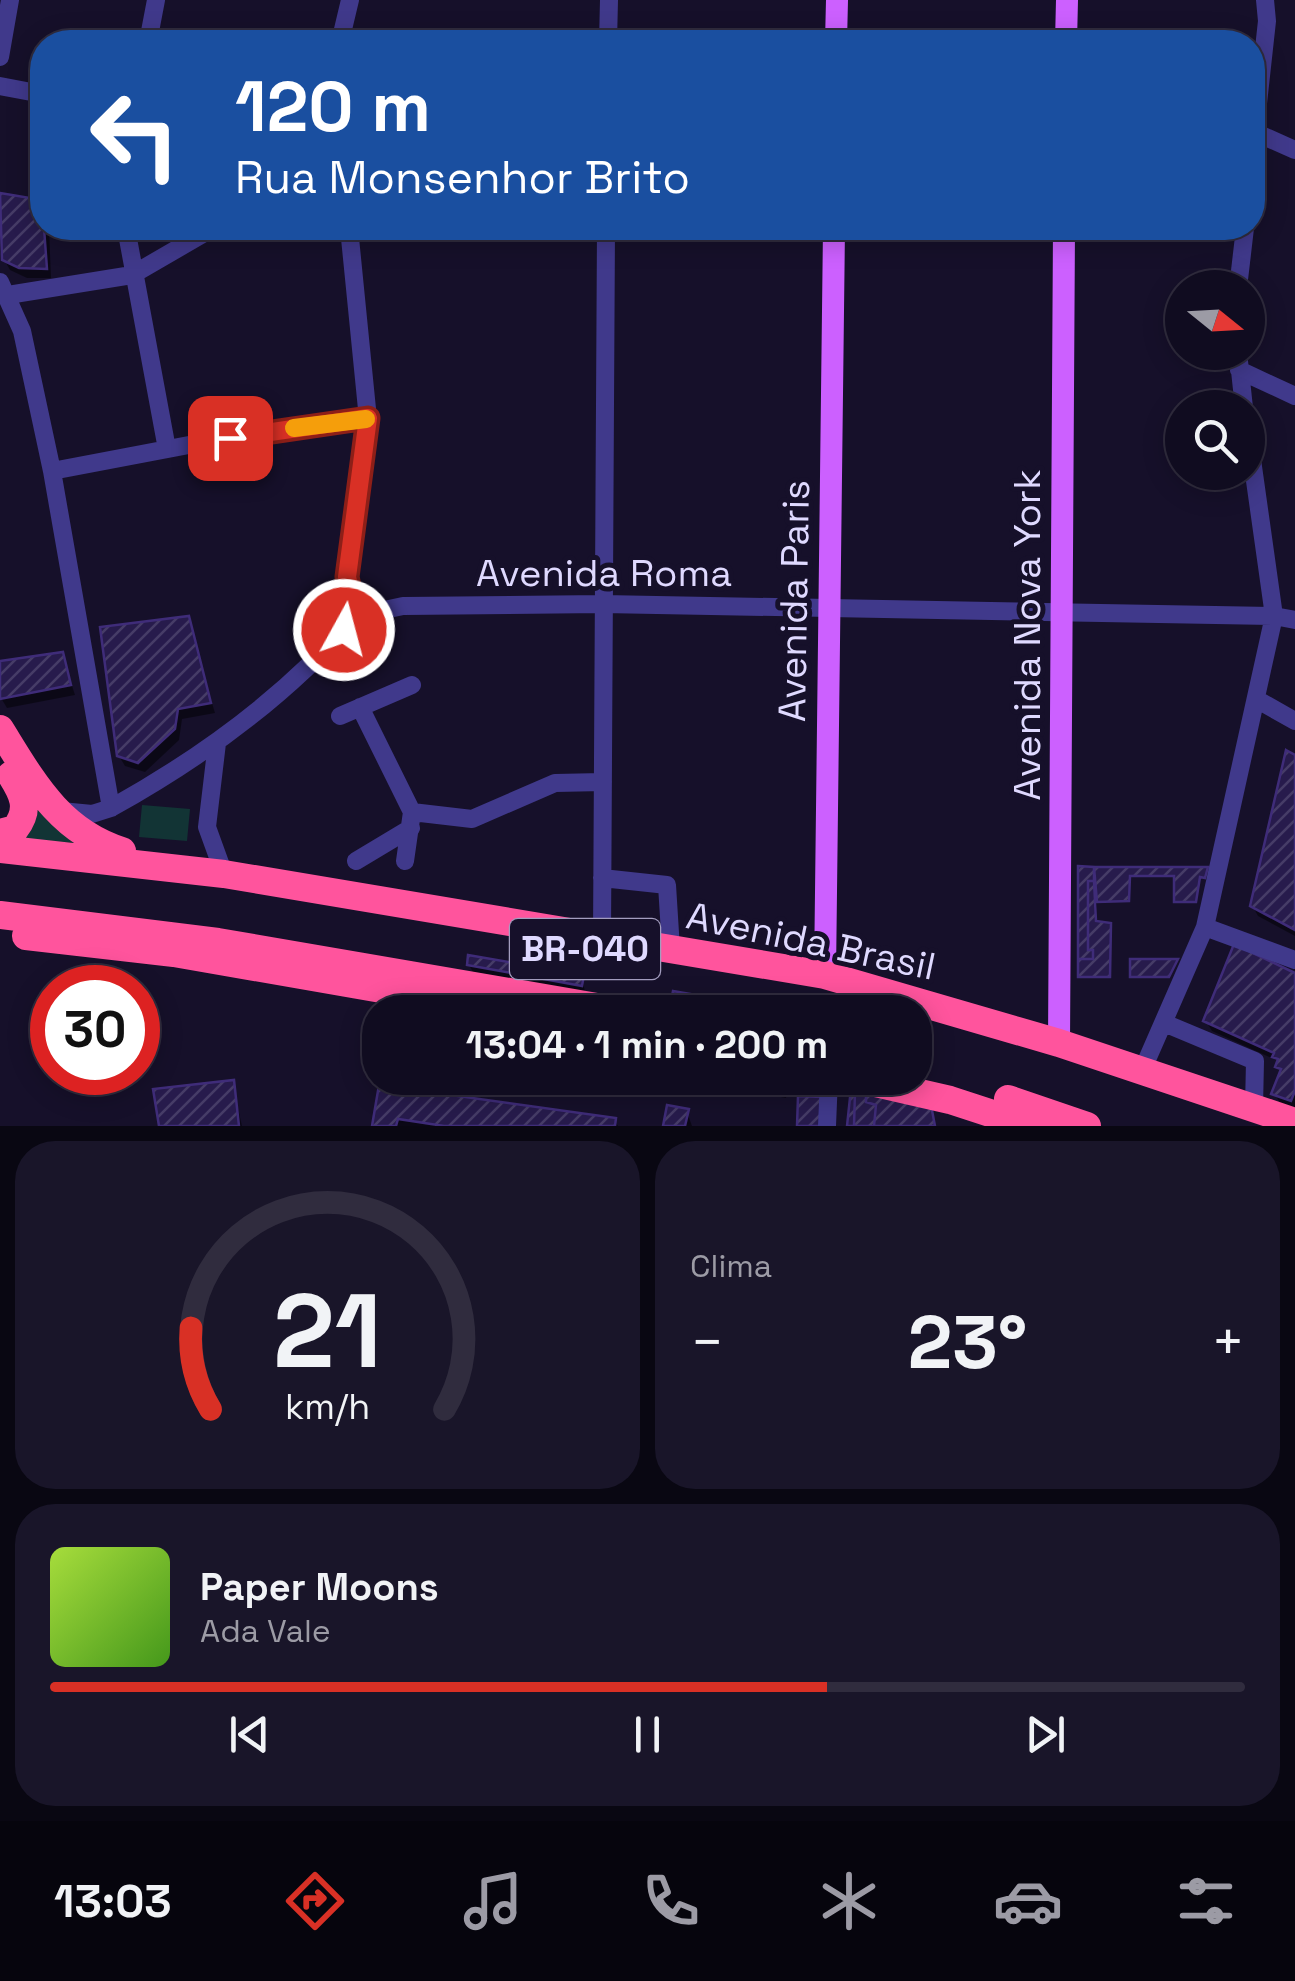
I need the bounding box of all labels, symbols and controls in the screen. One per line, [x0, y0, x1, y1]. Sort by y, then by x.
text: 120 m [235, 62, 431, 151]
icon: left [70, 70, 200, 200]
text: Rua Monsenhor Brito [235, 149, 690, 206]
north arrow [1165, 270, 1265, 370]
map controls [1165, 270, 1265, 490]
button: search [1165, 390, 1265, 490]
pin [188, 396, 273, 481]
icon: arrive [203, 411, 258, 466]
street label: Avenida Nova York [1003, 469, 1051, 801]
street label: Avenida Paris [768, 480, 820, 722]
street label: Avenida Roma [476, 549, 732, 597]
position arrow [292, 578, 396, 682]
street label: Avenida Brasil [682, 891, 940, 991]
road number: BR-040 [510, 919, 660, 979]
speed limit sign: 30 [30, 965, 160, 1095]
text: 13:04 · 1 min · 200 m [466, 1021, 828, 1069]
text: Clima [690, 1246, 772, 1286]
text: 21 [273, 1265, 382, 1397]
text: 23° [908, 1294, 1027, 1390]
text: − [690, 1307, 724, 1377]
text: + [1211, 1307, 1245, 1377]
text: km/h [285, 1384, 370, 1429]
text: Paper Moons [200, 1563, 439, 1611]
text: Ada Vale [200, 1611, 331, 1651]
icon: previous [222, 1707, 277, 1762]
icon: pause [620, 1707, 675, 1762]
icon: next [1018, 1707, 1073, 1762]
icon: directions [280, 1866, 350, 1936]
icon: music [458, 1866, 528, 1936]
icon: phone [636, 1866, 706, 1936]
icon: climate [814, 1866, 884, 1936]
icon: car [993, 1866, 1063, 1936]
icon: filters [1171, 1866, 1241, 1936]
text: 13:03 [54, 1873, 172, 1930]

